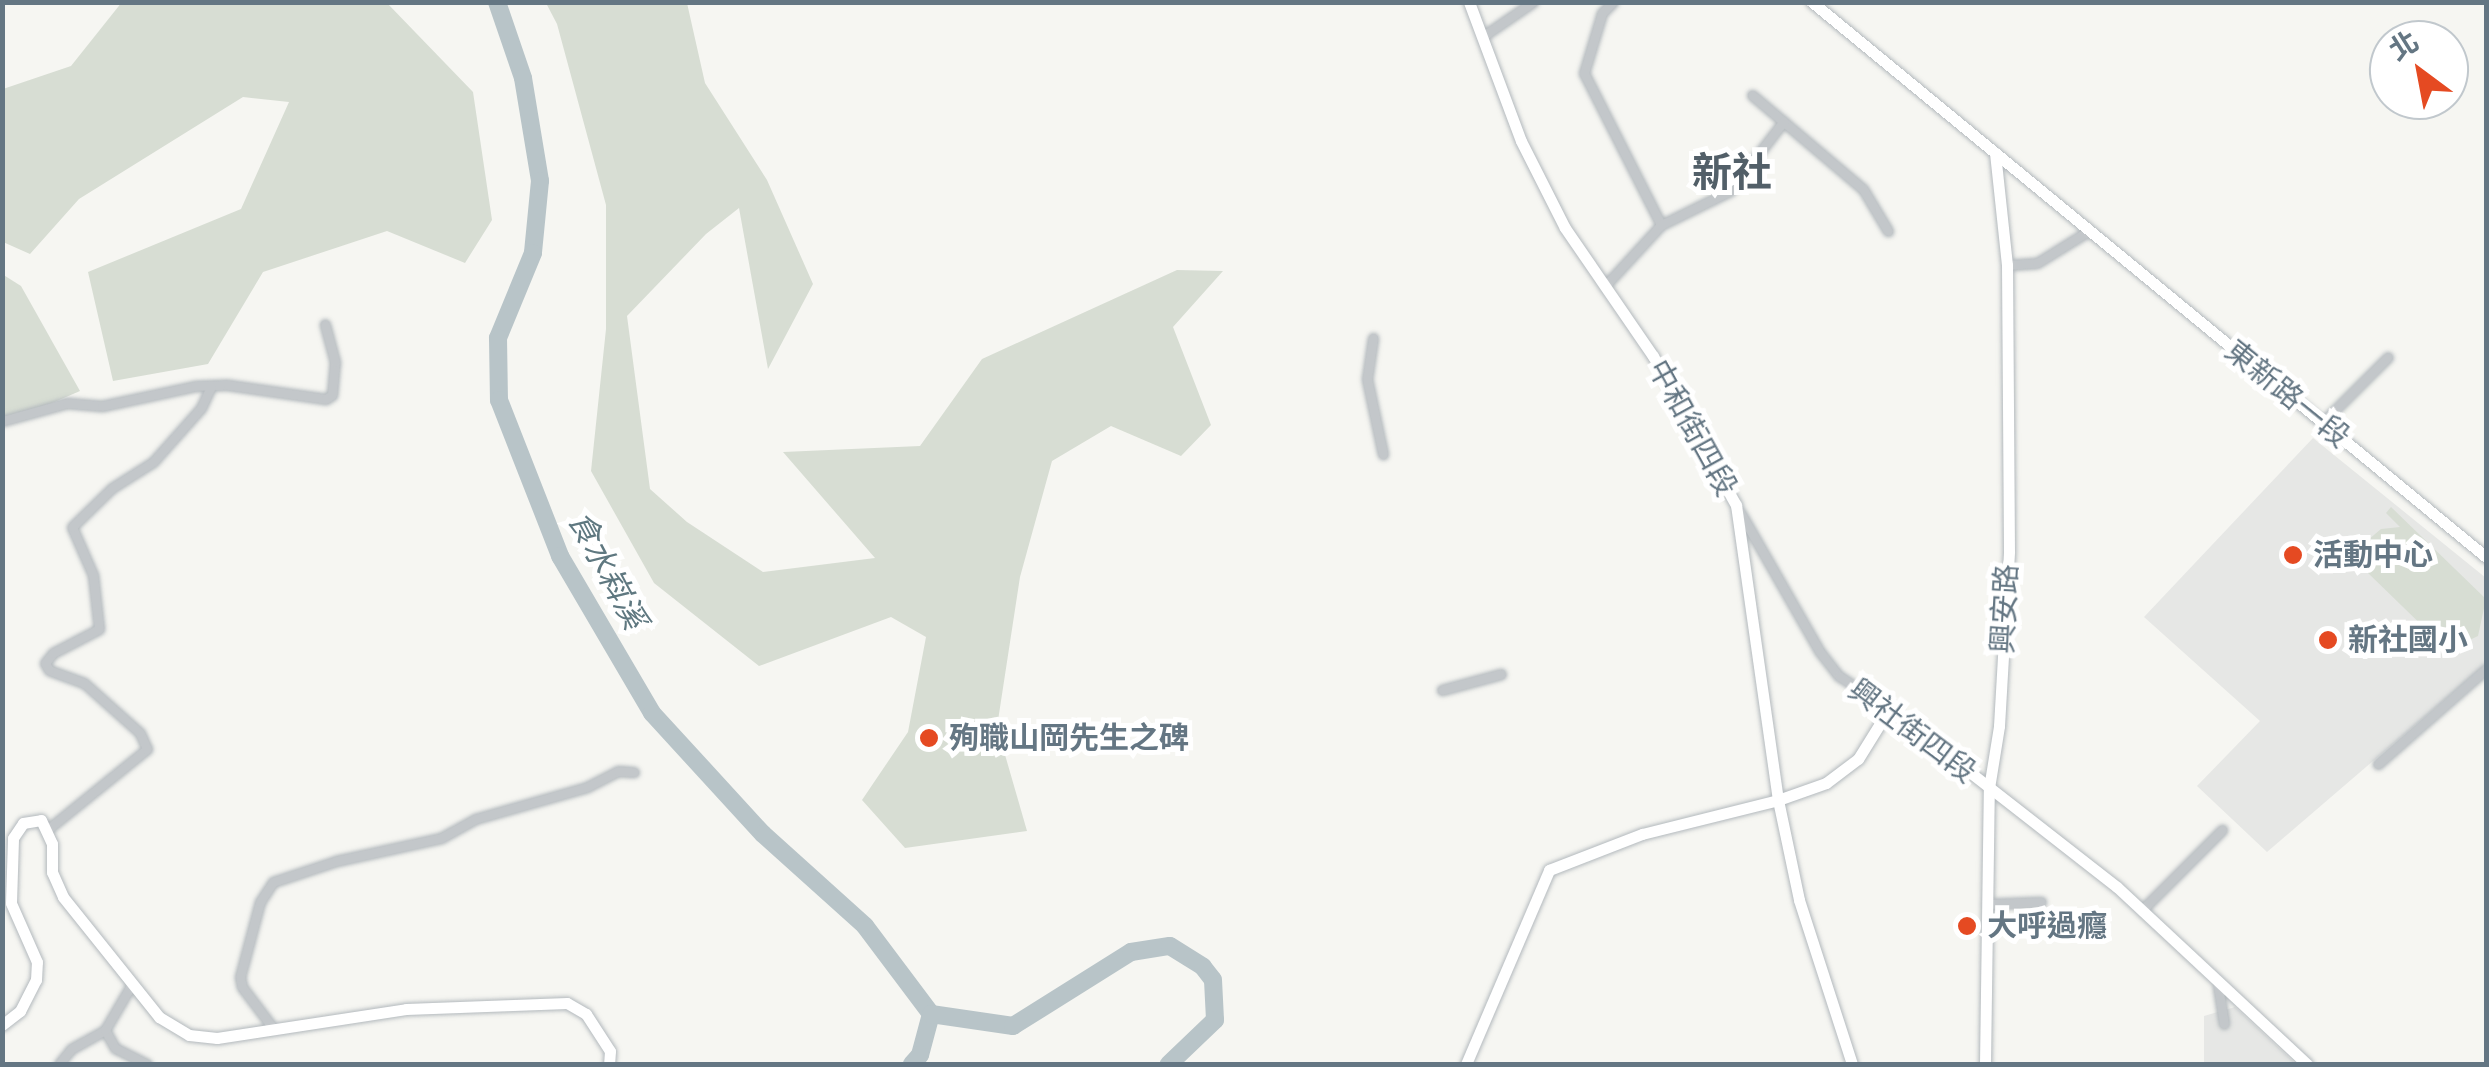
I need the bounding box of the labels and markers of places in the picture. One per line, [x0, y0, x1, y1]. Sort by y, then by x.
place label: 活動中心 [2313, 537, 2433, 573]
marker: 活動中心 [2282, 544, 2304, 566]
place label: 新社國小 [2348, 622, 2468, 658]
marker: 新社國小 [2317, 629, 2339, 651]
place label: 殉職山岡先生之碑 [949, 720, 1189, 756]
marker: 殉職山岡先生之碑 [918, 727, 940, 749]
place label: 大呼過癮 [1987, 908, 2107, 944]
marker: 大呼過癮 [1956, 915, 1978, 937]

